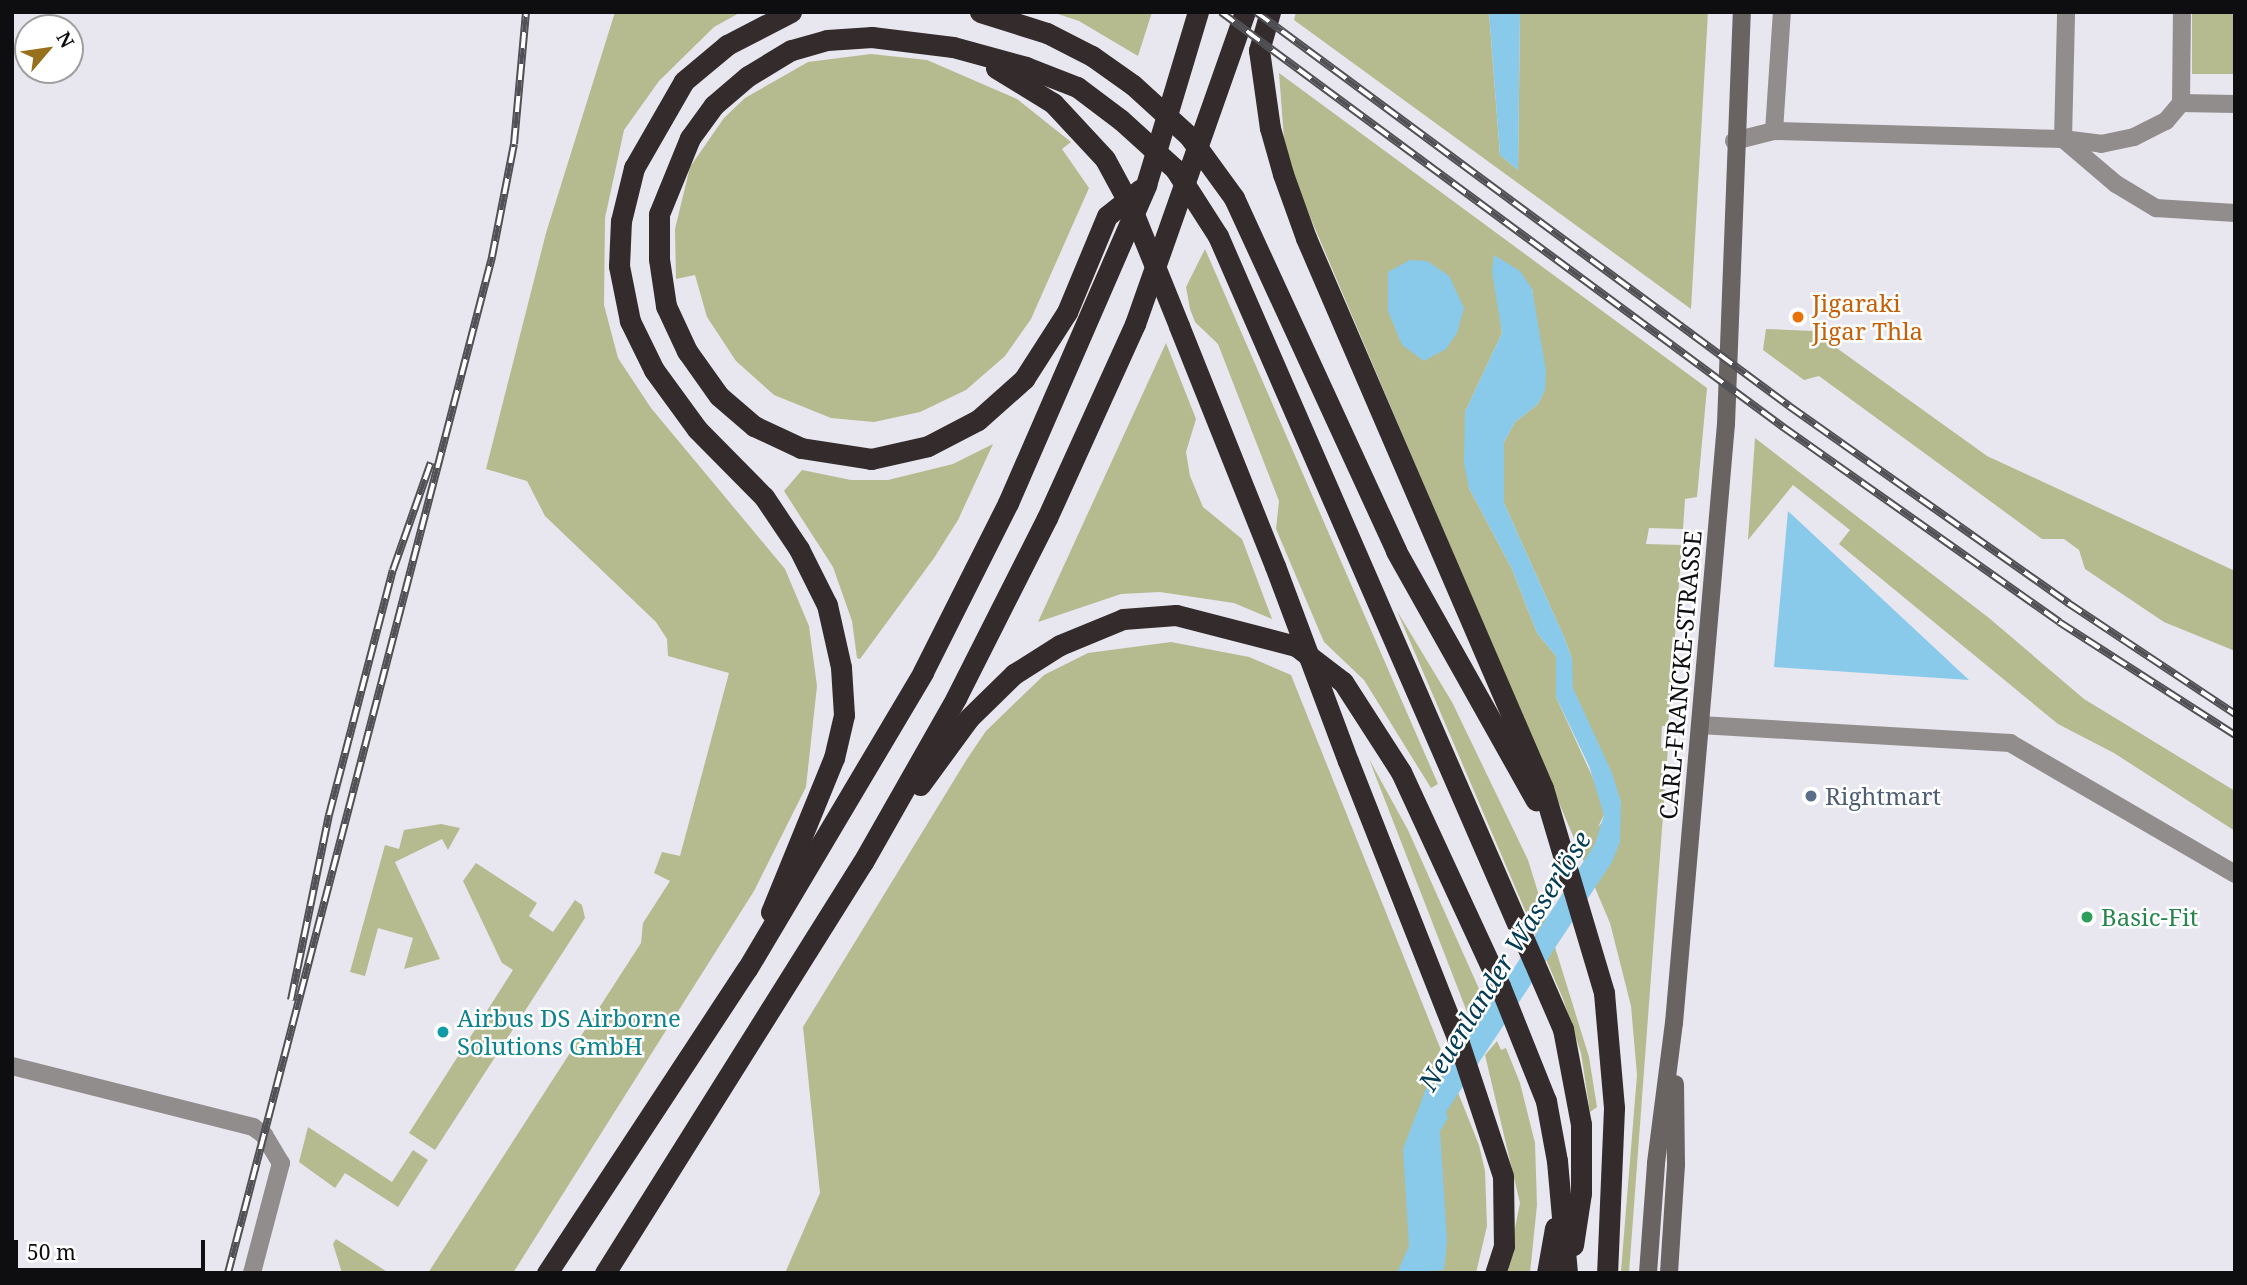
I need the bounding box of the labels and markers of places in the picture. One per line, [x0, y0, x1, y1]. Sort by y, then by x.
place label: Jigaraki Jigar Thla [1812, 289, 1923, 345]
marker: Jigaraki Jigar Thla [1790, 309, 1806, 325]
place label: Rightmart [1825, 782, 1941, 810]
marker: Rightmart [1803, 788, 1819, 804]
place label: Basic-Fit [2101, 903, 2198, 931]
marker: Basic-Fit [2079, 909, 2095, 925]
place label: Airbus DS Airborne Solutions GmbH [457, 1004, 681, 1060]
marker: Airbus DS Airborne Solutions GmbH [435, 1024, 451, 1040]

